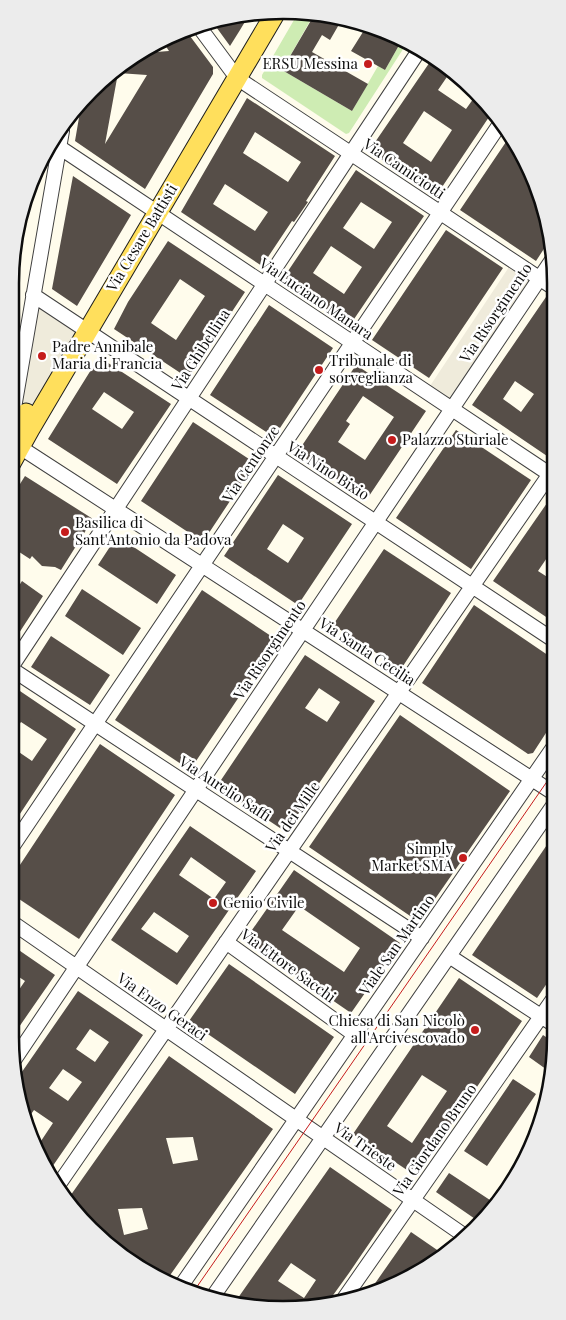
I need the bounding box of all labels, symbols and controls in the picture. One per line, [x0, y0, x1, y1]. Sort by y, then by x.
place label: ERSU Messina [262, 53, 359, 73]
marker: ERSU Messina [362, 58, 374, 70]
street label: Via Camiciotti [359, 133, 450, 203]
street label: Via Cesare Battisti [101, 180, 181, 296]
street label: Via Luciano Manara [255, 252, 378, 344]
street label: Via Risorgimento [454, 259, 536, 367]
street label: Via Ghibellina [166, 304, 234, 395]
place label: Padre Annibale Maria di Francia [52, 336, 163, 373]
marker: Padre Annibale Maria di Francia [36, 350, 48, 362]
place label: Tribunale di sorveglianza [329, 350, 414, 387]
marker: Tribunale di sorveglianza [313, 364, 325, 376]
street label: Via Centonze [217, 421, 283, 507]
place label: Palazzo Sturiale [402, 429, 509, 449]
marker: Palazzo Sturiale [386, 434, 398, 446]
street label: Via Nino Bixio [283, 436, 374, 504]
place label: Basilica di Sant'Antonio da Padova [75, 512, 232, 549]
marker: Basilica di Sant'Antonio da Padova [59, 526, 71, 538]
street label: Via Risorgimento [228, 596, 310, 704]
street label: Via Santa Cecilia [315, 612, 420, 690]
street label: Via Aurelio Saffi [175, 750, 275, 825]
street label: Via dei Mille [260, 777, 324, 857]
place label: Simply Market SMA [371, 838, 454, 875]
marker: Simply Market SMA [457, 852, 469, 864]
street label: Viale San Martino [353, 890, 438, 1000]
place label: Genio Civile [223, 892, 305, 912]
marker: Genio Civile [207, 897, 219, 909]
street label: Via Ettore Sacchi [236, 923, 341, 1007]
street label: Via Enzo Geraci [113, 967, 212, 1045]
place label: Chiesa di San Nicolò all'Arcivescovado [329, 1010, 465, 1047]
marker: Chiesa di San Nicolò all'Arcivescovado [469, 1024, 481, 1036]
street label: Via Giordano Bruno [387, 1079, 480, 1200]
street label: Via Trieste [330, 1117, 401, 1175]

